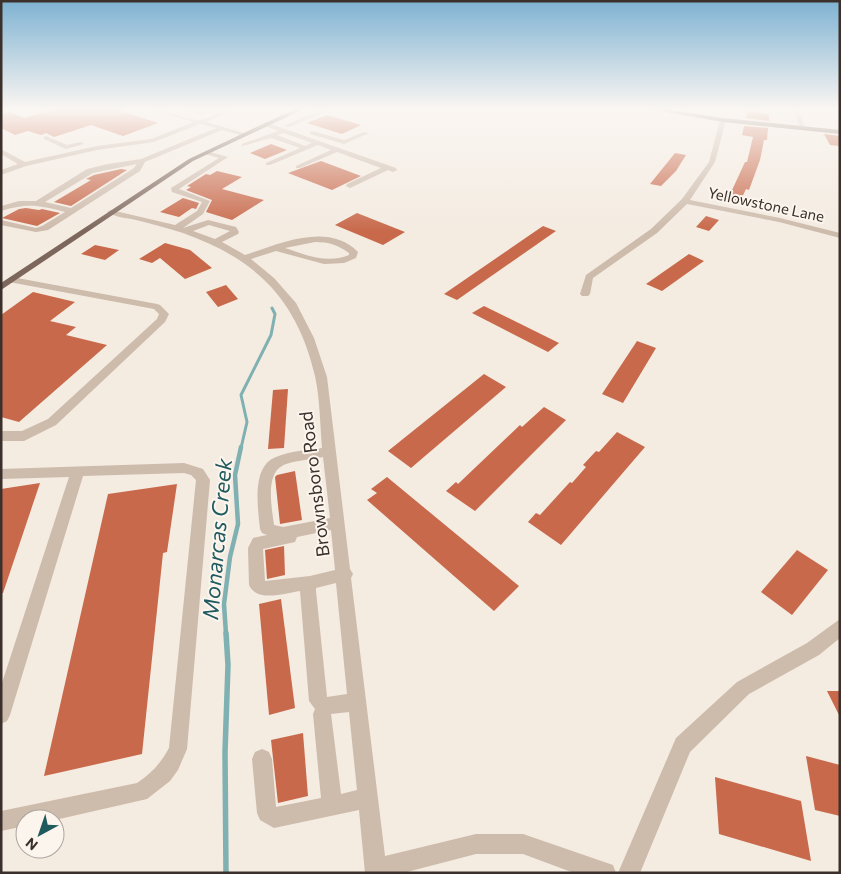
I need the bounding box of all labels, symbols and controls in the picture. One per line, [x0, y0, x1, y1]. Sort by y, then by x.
street label: Yellowstone Lane [706, 183, 826, 225]
street label: Brownsboro Road [294, 410, 334, 558]
water label: Monarcas Creek [196, 456, 237, 621]
north arrow [15, 809, 65, 859]
text: N [22, 834, 41, 854]

